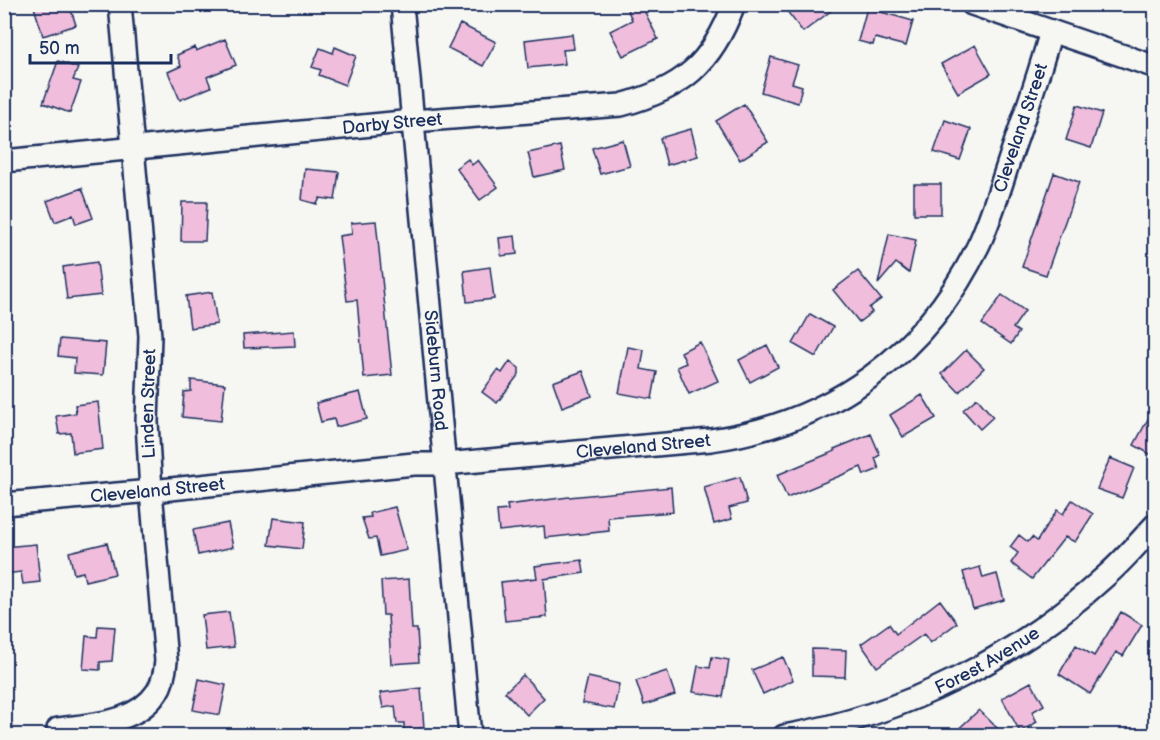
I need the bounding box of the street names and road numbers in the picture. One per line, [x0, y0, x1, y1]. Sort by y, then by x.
street label: Cleveland Street [989, 60, 1052, 195]
street label: Darby Street [341, 108, 443, 138]
street label: Sideburn Road [420, 309, 452, 432]
street label: Linden Street [136, 348, 160, 459]
street label: Cleveland Street [575, 430, 712, 463]
street label: Cleveland Street [89, 473, 226, 507]
street label: Forest Avenue [931, 622, 1044, 698]

